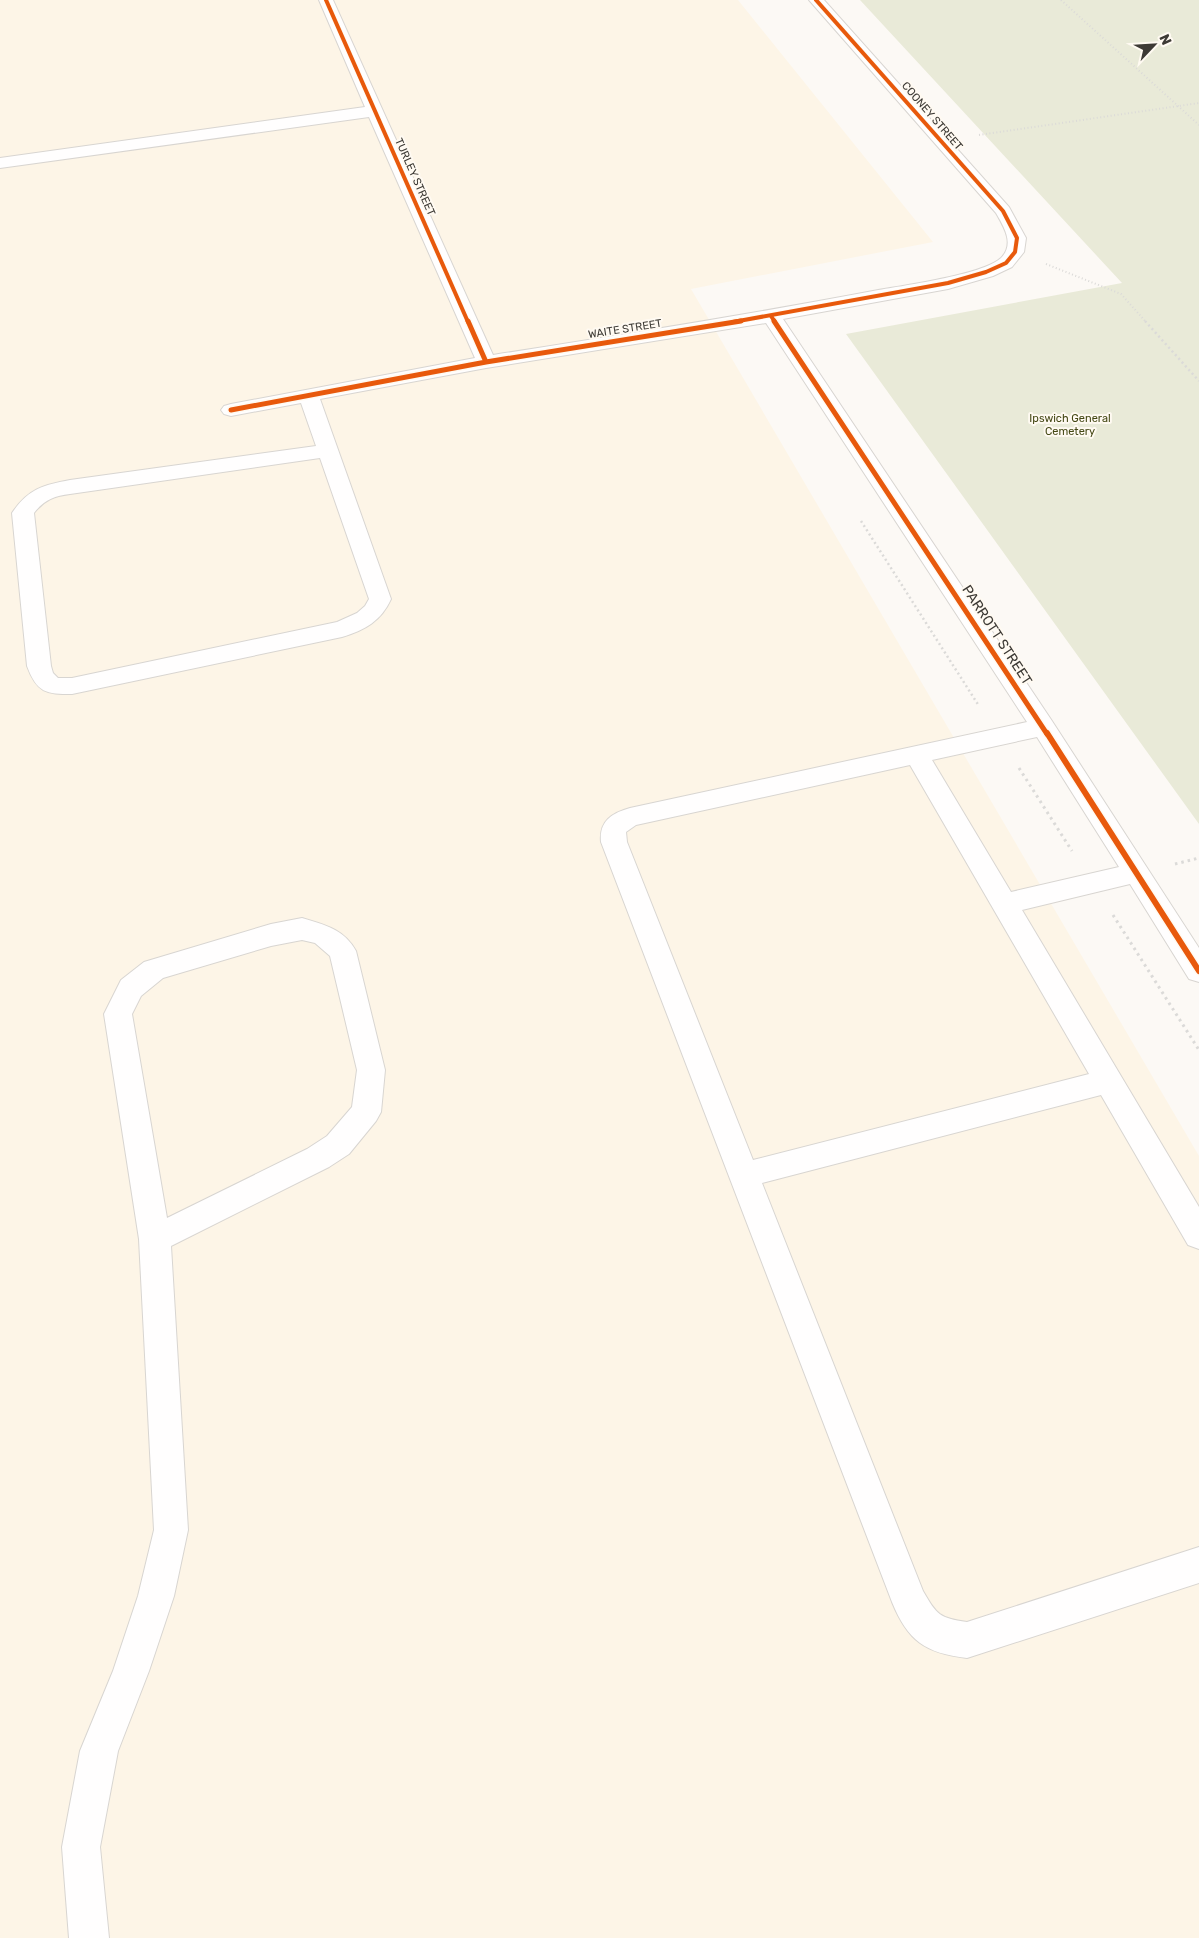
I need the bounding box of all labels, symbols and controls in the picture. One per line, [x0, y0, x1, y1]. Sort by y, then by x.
north arrow [1129, 20, 1179, 70]
text: N [1155, 32, 1175, 48]
street label: COONEY STREET [899, 79, 966, 153]
street label: TURLEY STREET [392, 136, 438, 218]
street label: WAITE STREET [587, 317, 664, 341]
park label: Ipswich General Cemetery [1029, 412, 1111, 438]
street label: PARROTT STREET [958, 582, 1036, 688]

